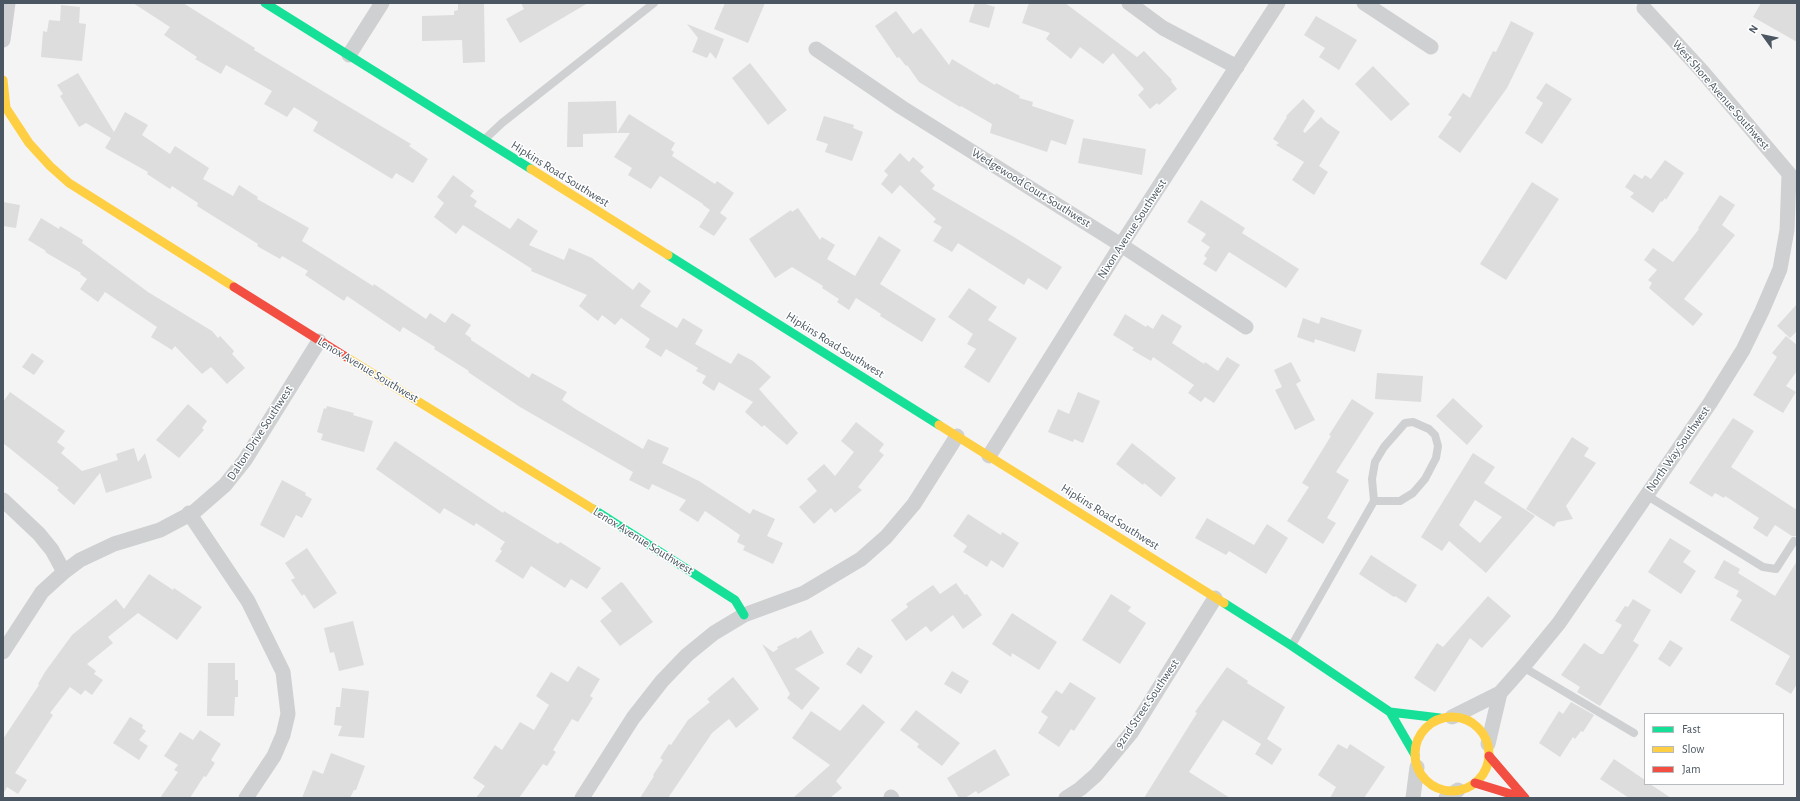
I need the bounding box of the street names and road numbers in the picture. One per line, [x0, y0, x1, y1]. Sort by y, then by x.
street label: West Shore Avenue Southwest [1669, 37, 1773, 153]
street label: Hipkins Road Southwest [508, 138, 612, 210]
street label: Wedgewood Court Southwest [969, 145, 1093, 231]
street label: Nixon Avenue Southwest [1094, 176, 1170, 282]
street label: Hipkins Road Southwest [783, 309, 887, 381]
street label: Lenox Avenue Southwest [315, 334, 421, 406]
street label: Dalton Drive Southwest [224, 383, 296, 483]
street label: North Way Southwest [1643, 403, 1713, 495]
street label: Hipkins Road Southwest [1058, 481, 1162, 553]
street label: Lenox Avenue Southwest [590, 504, 696, 578]
street label: 92nd Street Southwest [1112, 657, 1182, 751]

